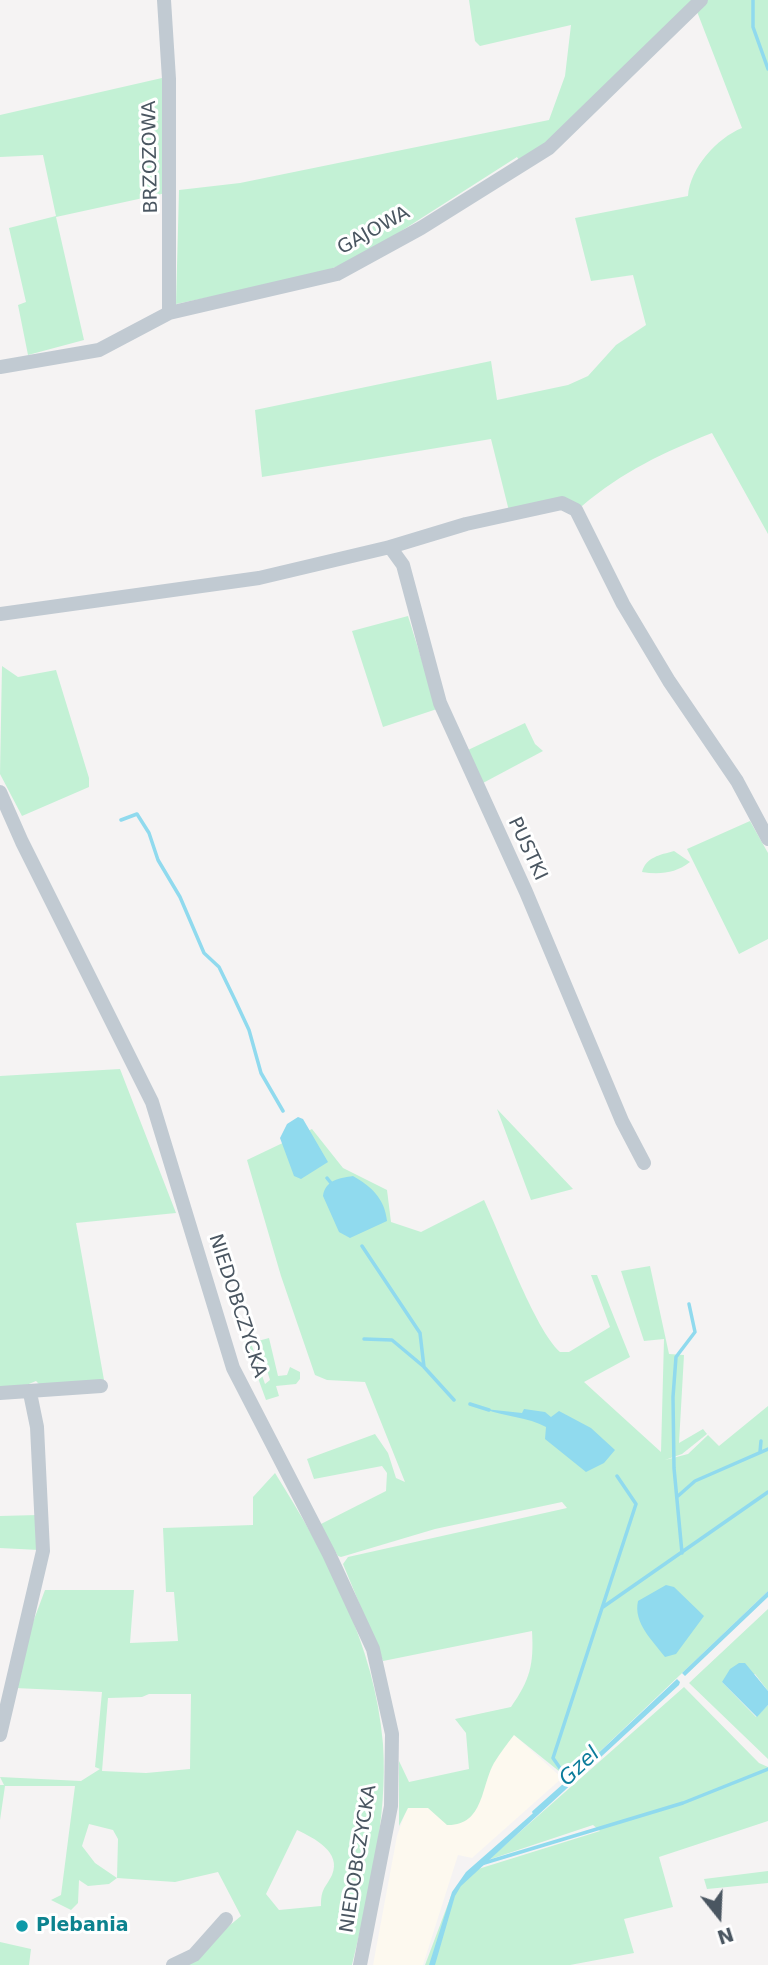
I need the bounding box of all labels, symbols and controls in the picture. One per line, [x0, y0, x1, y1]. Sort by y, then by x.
street label: BRZOZOWA [139, 100, 163, 214]
street label: GAJOWA [334, 202, 414, 260]
street label: PUSTKI [502, 814, 552, 884]
street label: NIEDOBCZYCKA [203, 1231, 271, 1381]
water label: Gzel [555, 1742, 605, 1792]
street label: NIEDOBCZYCKA [336, 1783, 382, 1935]
north arrow [684, 1881, 754, 1951]
place label: Plebania [36, 1915, 129, 1937]
marker: Plebania [14, 1918, 30, 1934]
text: N [715, 1923, 736, 1949]

